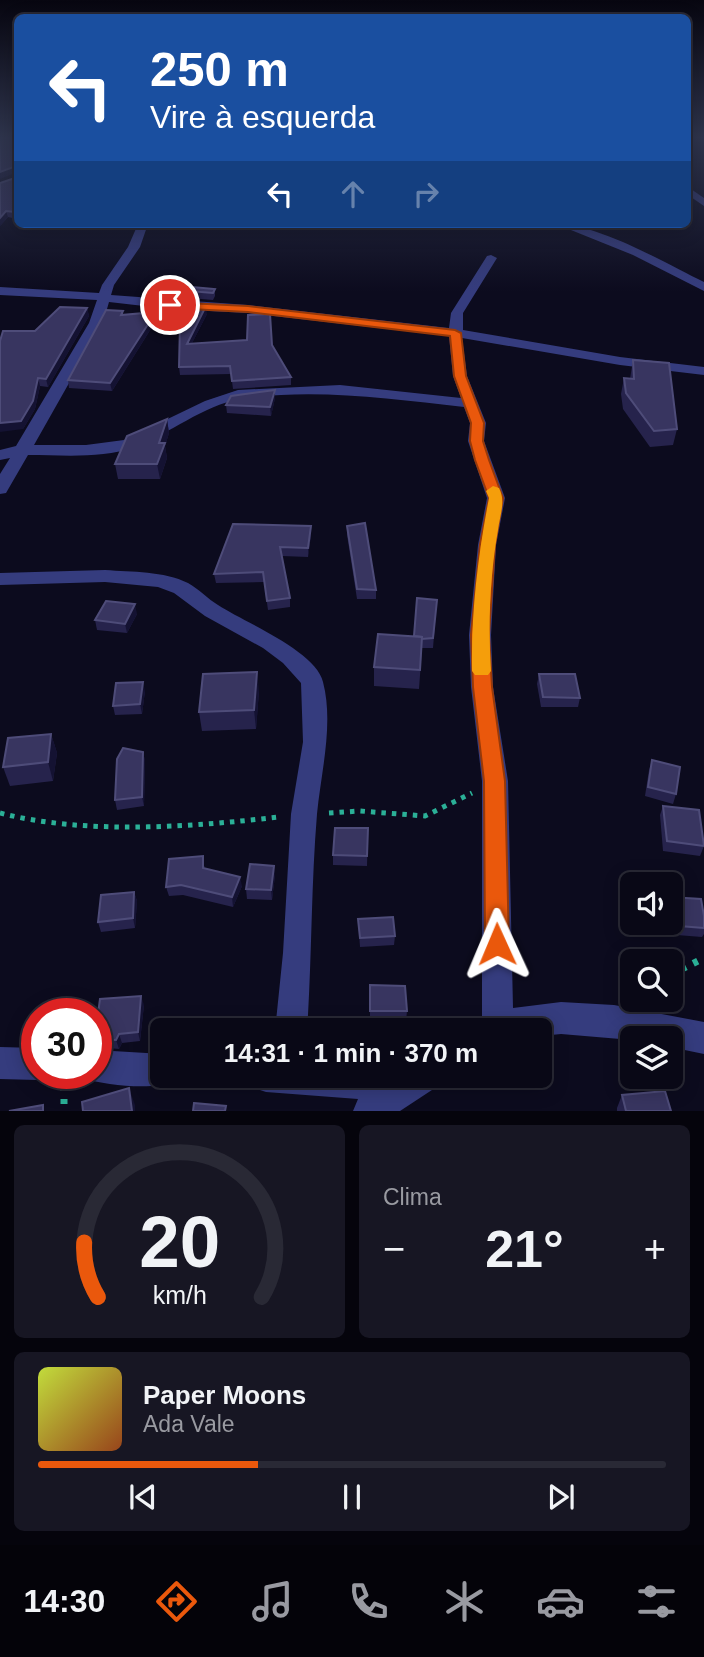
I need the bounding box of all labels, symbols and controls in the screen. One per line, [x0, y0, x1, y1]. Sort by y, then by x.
icon: left [35, 42, 126, 133]
text: 250 m [150, 42, 289, 96]
text: Vire à esquerda [150, 99, 375, 135]
icon: left [261, 175, 299, 213]
icon: ahead [334, 175, 372, 213]
icon: right [407, 175, 445, 213]
pin [140, 275, 200, 335]
icon: arrive [151, 286, 189, 324]
map controls [620, 872, 683, 1089]
button: sound [620, 872, 683, 935]
position arrow [460, 907, 534, 981]
button: search [620, 949, 683, 1012]
speed limit sign: 30 [21, 998, 112, 1089]
button: layers [620, 1026, 683, 1089]
text: 14:31 · 1 min · 370 m [224, 1038, 478, 1068]
text: Clima [383, 1184, 442, 1210]
text: 20 [139, 1202, 220, 1283]
text: 21° [485, 1220, 564, 1278]
text: − [383, 1228, 405, 1270]
text: + [644, 1228, 666, 1270]
text: km/h [152, 1281, 207, 1309]
text: Paper Moons [143, 1380, 306, 1410]
text: Ada Vale [143, 1411, 235, 1437]
icon: previous [124, 1478, 162, 1516]
icon: pause [333, 1478, 371, 1516]
icon: next [542, 1478, 580, 1516]
icon: directions [152, 1577, 201, 1626]
icon: music [248, 1577, 297, 1626]
icon: phone [344, 1577, 393, 1626]
icon: climate [440, 1577, 489, 1626]
icon: car [536, 1577, 585, 1626]
icon: filters [632, 1577, 681, 1626]
text: 14:30 [23, 1583, 105, 1619]

